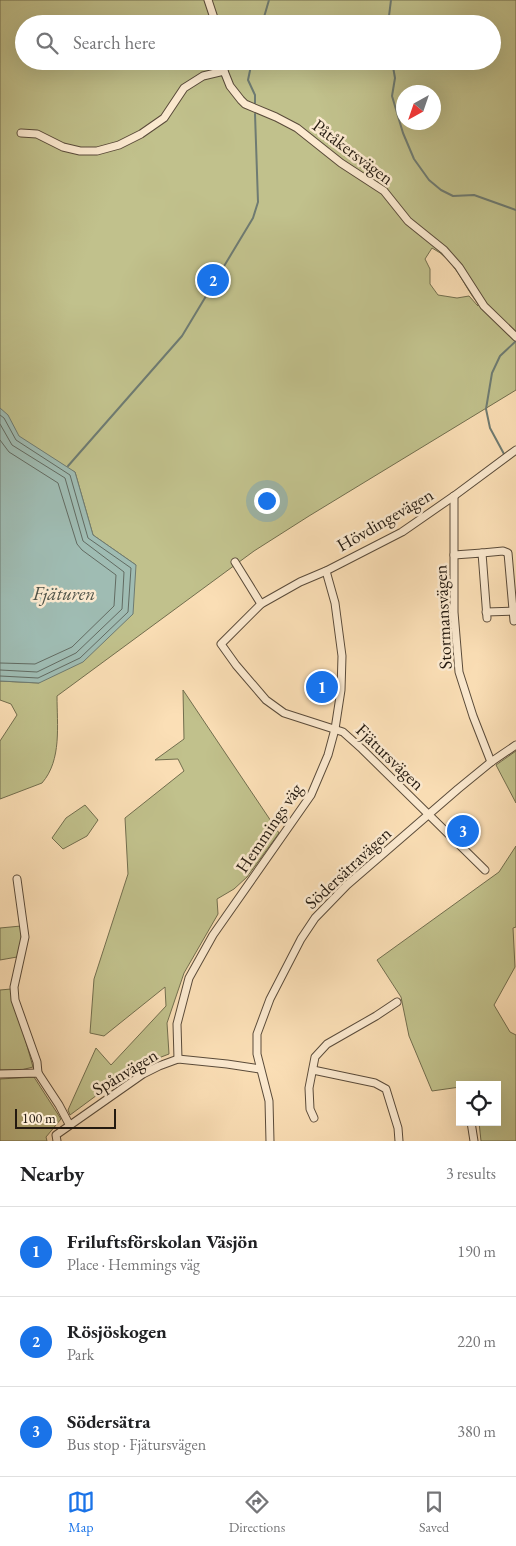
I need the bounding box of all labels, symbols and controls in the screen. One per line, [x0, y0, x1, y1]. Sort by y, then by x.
search box [15, 15, 501, 70]
icon: search [33, 29, 61, 57]
text: Search here [73, 30, 155, 55]
north arrow [396, 85, 441, 130]
street label: Påtåkersvägen [308, 114, 399, 190]
pin: 2 [197, 261, 229, 299]
street label: Hövdingevägen [332, 482, 438, 556]
your location [254, 488, 280, 514]
street label: Stormansvägen [428, 564, 457, 670]
water label: Fjäturen [32, 581, 95, 606]
pin: 1 [306, 668, 338, 706]
street label: Fjätursvägen [351, 718, 430, 795]
street label: Hemmings väg [230, 778, 307, 877]
pin: 3 [447, 812, 479, 850]
street label: Södersätravägen [300, 821, 396, 914]
street label: Spånvägen [88, 1043, 162, 1100]
map controls [456, 1081, 501, 1126]
button: locate [456, 1081, 501, 1126]
scale bar [15, 1106, 116, 1129]
text: 100 m [22, 1109, 56, 1127]
text: Nearby [20, 1160, 84, 1187]
text: 3 results [446, 1163, 496, 1184]
text: Friluftsförskolan Väsjön [67, 1229, 258, 1254]
text: 1 [32, 1241, 40, 1262]
text: 190 m [457, 1241, 496, 1262]
text: Place · Hemmings väg [67, 1254, 200, 1275]
text: Rösjöskogen [67, 1319, 167, 1344]
text: 2 [32, 1331, 40, 1352]
text: 220 m [457, 1331, 496, 1352]
text: Park [67, 1344, 94, 1365]
text: Södersätra [67, 1409, 151, 1434]
text: 3 [32, 1421, 40, 1442]
text: 380 m [457, 1421, 496, 1442]
text: Bus stop · Fjätursvägen [67, 1434, 206, 1455]
tab: Map [67, 1488, 95, 1536]
tab: Directions [229, 1488, 285, 1536]
tab: Saved [419, 1488, 449, 1536]

